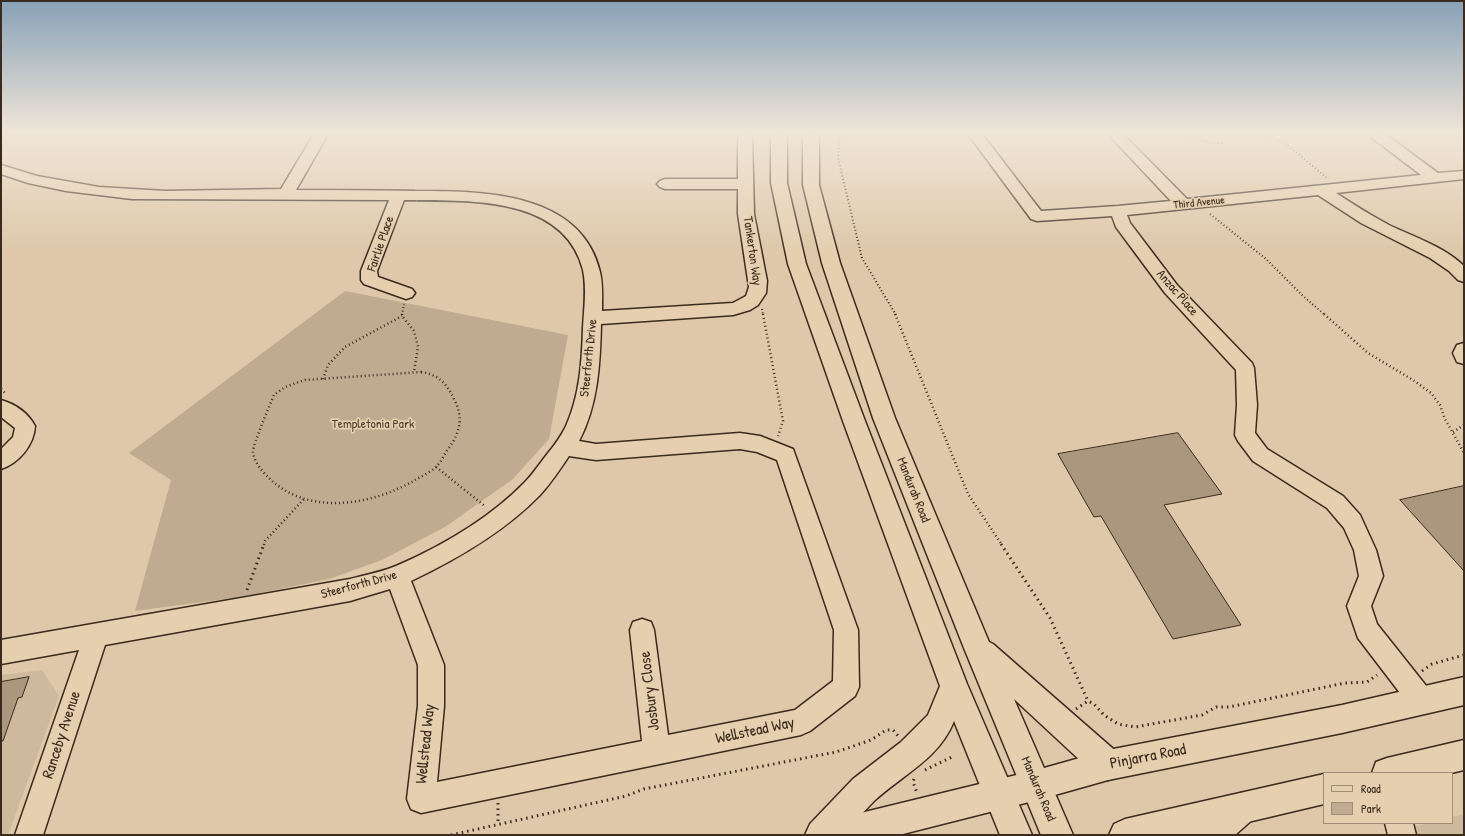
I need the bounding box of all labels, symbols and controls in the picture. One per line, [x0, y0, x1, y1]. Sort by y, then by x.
street label: Third Avenue [1173, 194, 1225, 212]
street label: Fairlie Place [364, 214, 398, 274]
street label: Tankerton Way [739, 215, 765, 287]
street label: Anzac Place [1153, 267, 1201, 319]
street label: Steerforth Drive [577, 318, 601, 398]
park label: Templetonia Park [332, 417, 414, 433]
street label: Mandurah Road [893, 455, 933, 525]
street label: Steerforth Drive [319, 567, 399, 603]
street label: Josbury Close [636, 650, 664, 732]
street label: Ranceby Avenue [39, 689, 85, 781]
street label: Wellstead Way [412, 703, 440, 785]
street label: Wellstead Way [714, 713, 796, 749]
street label: Pinjarra Road [1108, 740, 1188, 774]
street label: Mandurah Road [1017, 754, 1059, 824]
legend [1323, 772, 1453, 824]
text: Road [1361, 780, 1381, 797]
text: Park [1361, 800, 1381, 817]

